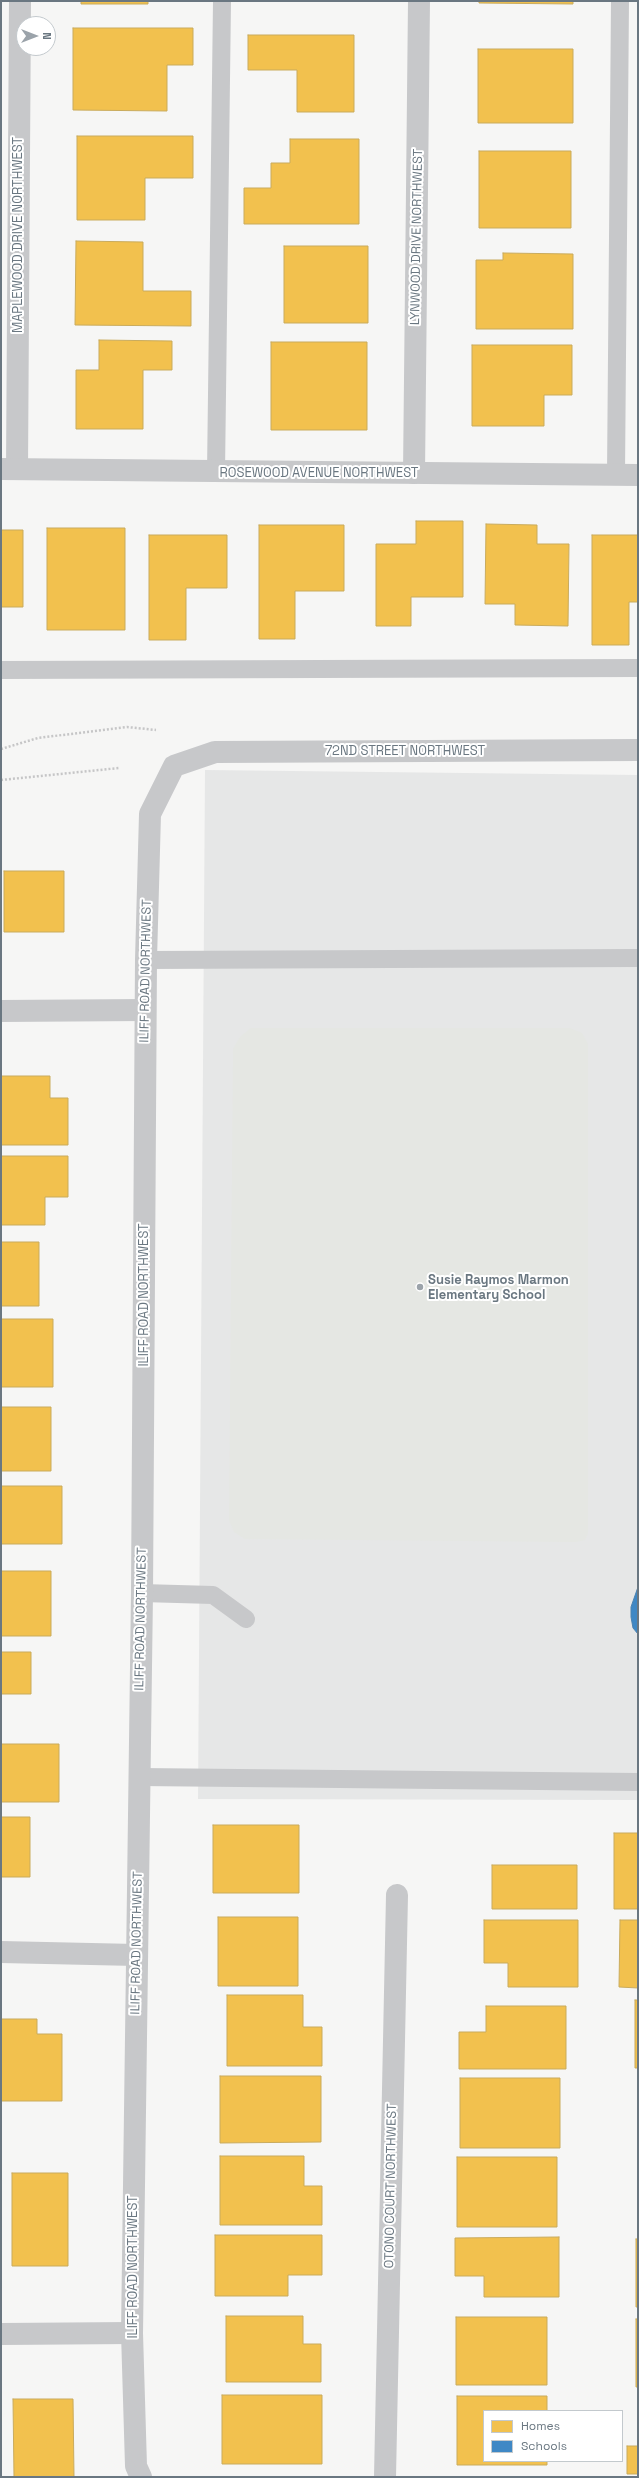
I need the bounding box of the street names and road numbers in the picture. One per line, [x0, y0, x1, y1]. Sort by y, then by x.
street label: MAPLEWOOD DRIVE NORTHWEST [10, 137, 26, 333]
street label: LYNWOOD DRIVE NORTHWEST [408, 149, 426, 325]
street label: ROSEWOOD AVENUE NORTHWEST [220, 465, 418, 481]
street label: 72ND STREET NORTHWEST [325, 743, 485, 759]
street label: ILIFF ROAD NORTHWEST [137, 899, 155, 1043]
street label: ILIFF ROAD NORTHWEST [136, 1223, 152, 1367]
street label: ILIFF ROAD NORTHWEST [132, 1547, 150, 1691]
street label: ILIFF ROAD NORTHWEST [128, 1871, 146, 2015]
street label: OTONO COURT NORTHWEST [382, 2103, 400, 2269]
street label: ILIFF ROAD NORTHWEST [125, 2195, 141, 2339]

